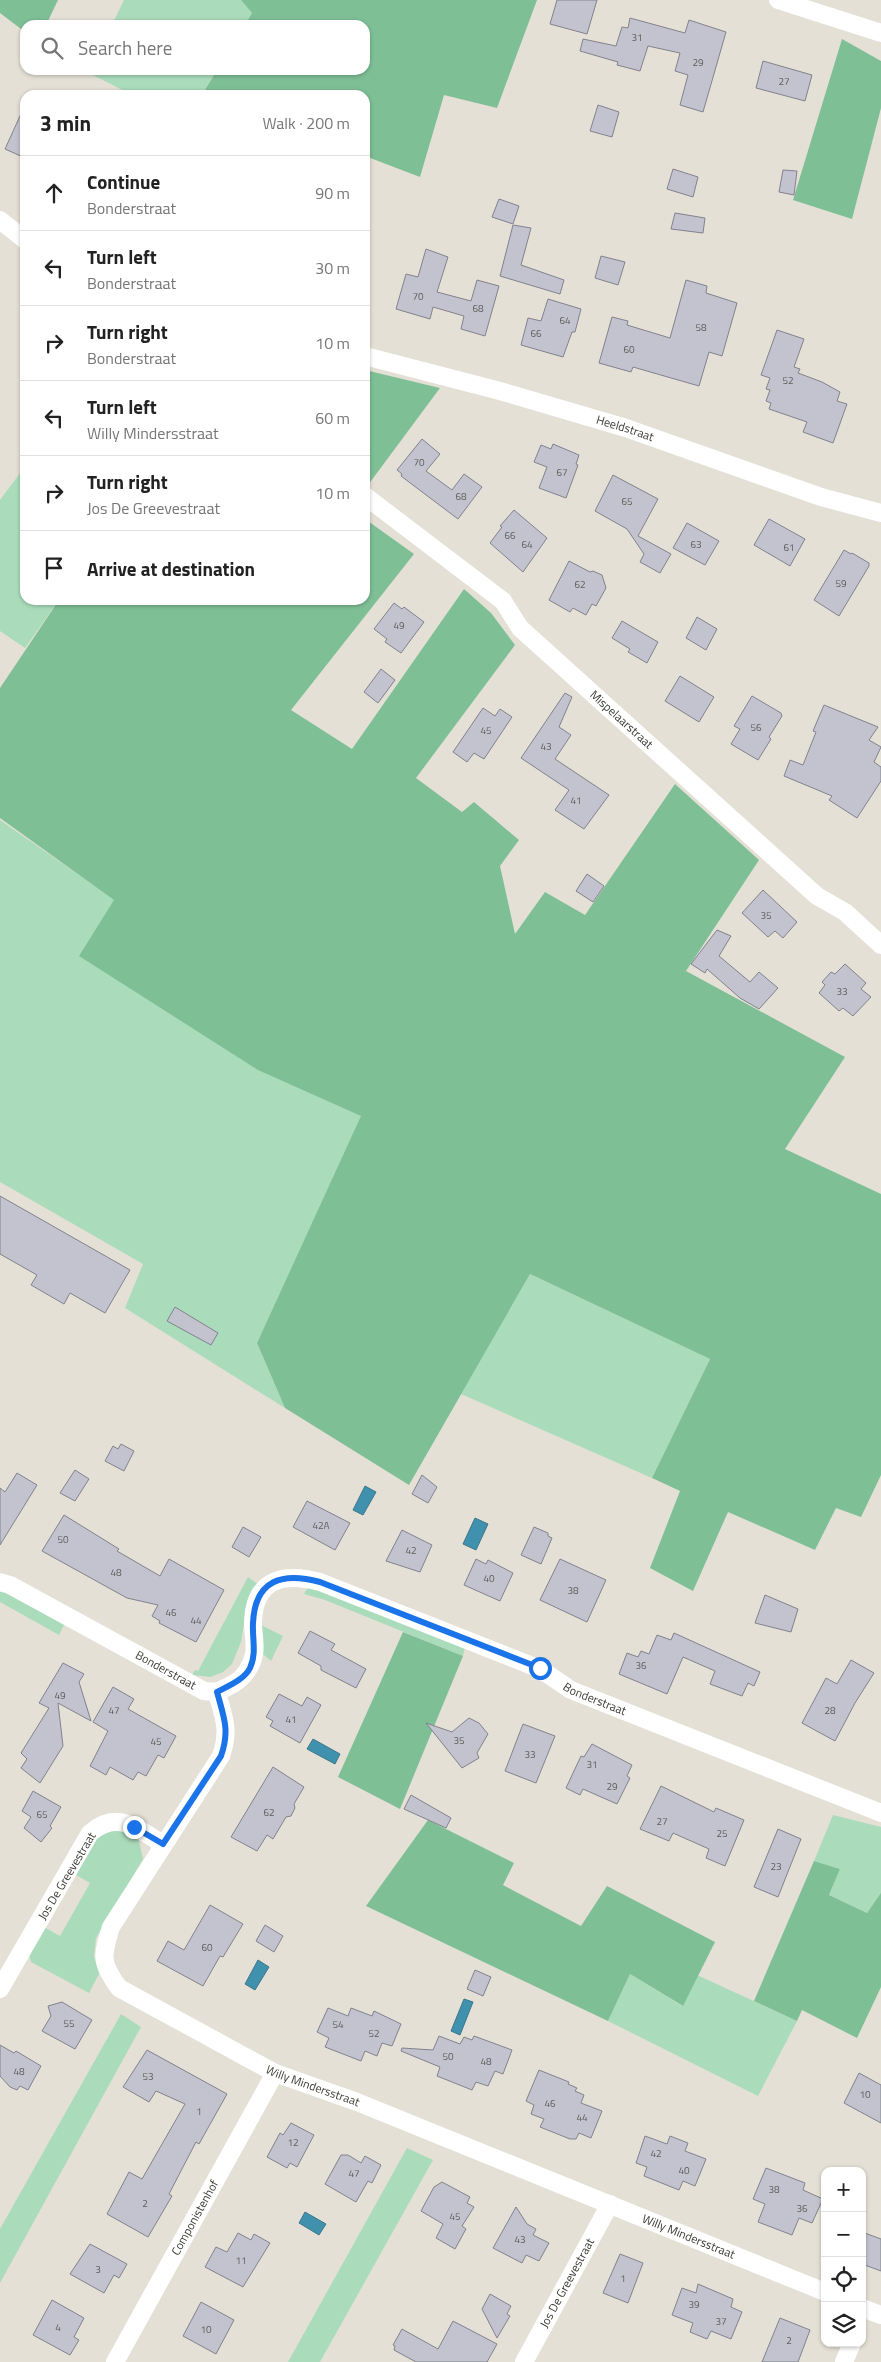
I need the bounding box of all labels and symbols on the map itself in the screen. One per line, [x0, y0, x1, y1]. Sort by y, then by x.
house number: 31 [631, 30, 643, 45]
house number: 29 [692, 55, 704, 70]
house number: 27 [778, 74, 790, 89]
house number: 70 [412, 289, 424, 304]
house number: 68 [472, 301, 484, 316]
house number: 64 [559, 313, 571, 328]
house number: 58 [695, 320, 707, 335]
house number: 66 [530, 326, 542, 341]
house number: 60 [623, 342, 635, 357]
house number: 52 [782, 373, 794, 388]
street label: Heeldstraat [594, 410, 657, 446]
house number: 70 [413, 455, 425, 470]
house number: 67 [556, 465, 568, 480]
house number: 68 [455, 489, 467, 504]
house number: 65 [621, 494, 633, 509]
house number: 66 [504, 528, 516, 543]
house number: 64 [521, 537, 533, 552]
house number: 63 [690, 537, 702, 552]
house number: 61 [783, 540, 795, 555]
house number: 59 [835, 576, 847, 591]
house number: 62 [574, 577, 586, 592]
house number: 49 [393, 618, 405, 633]
street label: Mispelaarstraat [586, 685, 658, 754]
house number: 56 [750, 720, 762, 735]
house number: 45 [480, 723, 492, 738]
house number: 43 [540, 739, 552, 754]
house number: 41 [570, 793, 582, 808]
house number: 35 [760, 908, 772, 923]
house number: 33 [836, 984, 848, 999]
house number: 42A [312, 1518, 330, 1533]
house number: 50 [57, 1532, 69, 1547]
house number: 42 [405, 1543, 417, 1558]
house number: 48 [110, 1565, 122, 1580]
house number: 40 [483, 1571, 495, 1586]
house number: 38 [567, 1583, 579, 1598]
house number: 46 [165, 1605, 177, 1620]
house number: 44 [190, 1613, 202, 1628]
street label: Bonderstraat [132, 1645, 201, 1694]
route start [529, 1657, 552, 1680]
house number: 36 [635, 1658, 647, 1673]
street label: Bonderstraat [559, 1677, 630, 1720]
house number: 49 [54, 1688, 66, 1703]
house number: 47 [108, 1703, 120, 1718]
house number: 28 [824, 1703, 836, 1718]
house number: 41 [285, 1712, 297, 1727]
house number: 35 [453, 1733, 465, 1748]
house number: 45 [150, 1734, 162, 1749]
house number: 33 [524, 1747, 536, 1762]
house number: 31 [586, 1757, 598, 1772]
house number: 29 [606, 1779, 618, 1794]
house number: 62 [263, 1805, 275, 1820]
house number: 65 [36, 1807, 48, 1822]
house number: 27 [656, 1814, 668, 1829]
route end [123, 1816, 146, 1839]
house number: 25 [716, 1826, 728, 1841]
street label: Jos De Greevestraat [33, 1827, 101, 1923]
house number: 23 [770, 1859, 782, 1874]
house number: 60 [201, 1940, 213, 1955]
house number: 55 [63, 2016, 75, 2031]
house number: 54 [332, 2017, 344, 2032]
house number: 52 [368, 2026, 380, 2041]
house number: 50 [442, 2049, 454, 2064]
house number: 48 [480, 2054, 492, 2069]
street label: Willy Mindersstraat [262, 2060, 364, 2111]
house number: 48 [13, 2064, 25, 2079]
house number: 53 [142, 2069, 154, 2084]
house number: 10 [859, 2087, 871, 2102]
house number: 46 [544, 2096, 556, 2111]
house number: 1 [196, 2104, 202, 2119]
house number: 44 [576, 2110, 588, 2125]
house number: 12 [287, 2135, 299, 2150]
house number: 42 [650, 2146, 662, 2161]
house number: 40 [678, 2163, 690, 2178]
house number: 47 [348, 2166, 360, 2181]
street label: Componistenhof [166, 2176, 223, 2259]
house number: 38 [768, 2182, 780, 2197]
house number: 2 [142, 2196, 148, 2211]
house number: 36 [796, 2201, 808, 2216]
house number: 45 [449, 2209, 461, 2224]
street label: Willy Mindersstraat [639, 2209, 739, 2264]
house number: 43 [514, 2232, 526, 2247]
street label: Jos De Greevestraat [534, 2234, 599, 2331]
house number: 11 [235, 2253, 247, 2268]
house number: 3 [95, 2262, 101, 2277]
house number: 1 [620, 2271, 626, 2286]
house number: 39 [688, 2297, 700, 2312]
house number: 37 [715, 2314, 727, 2329]
house number: 4 [55, 2320, 61, 2335]
house number: 10 [200, 2322, 212, 2337]
house number: 2 [786, 2333, 792, 2348]

